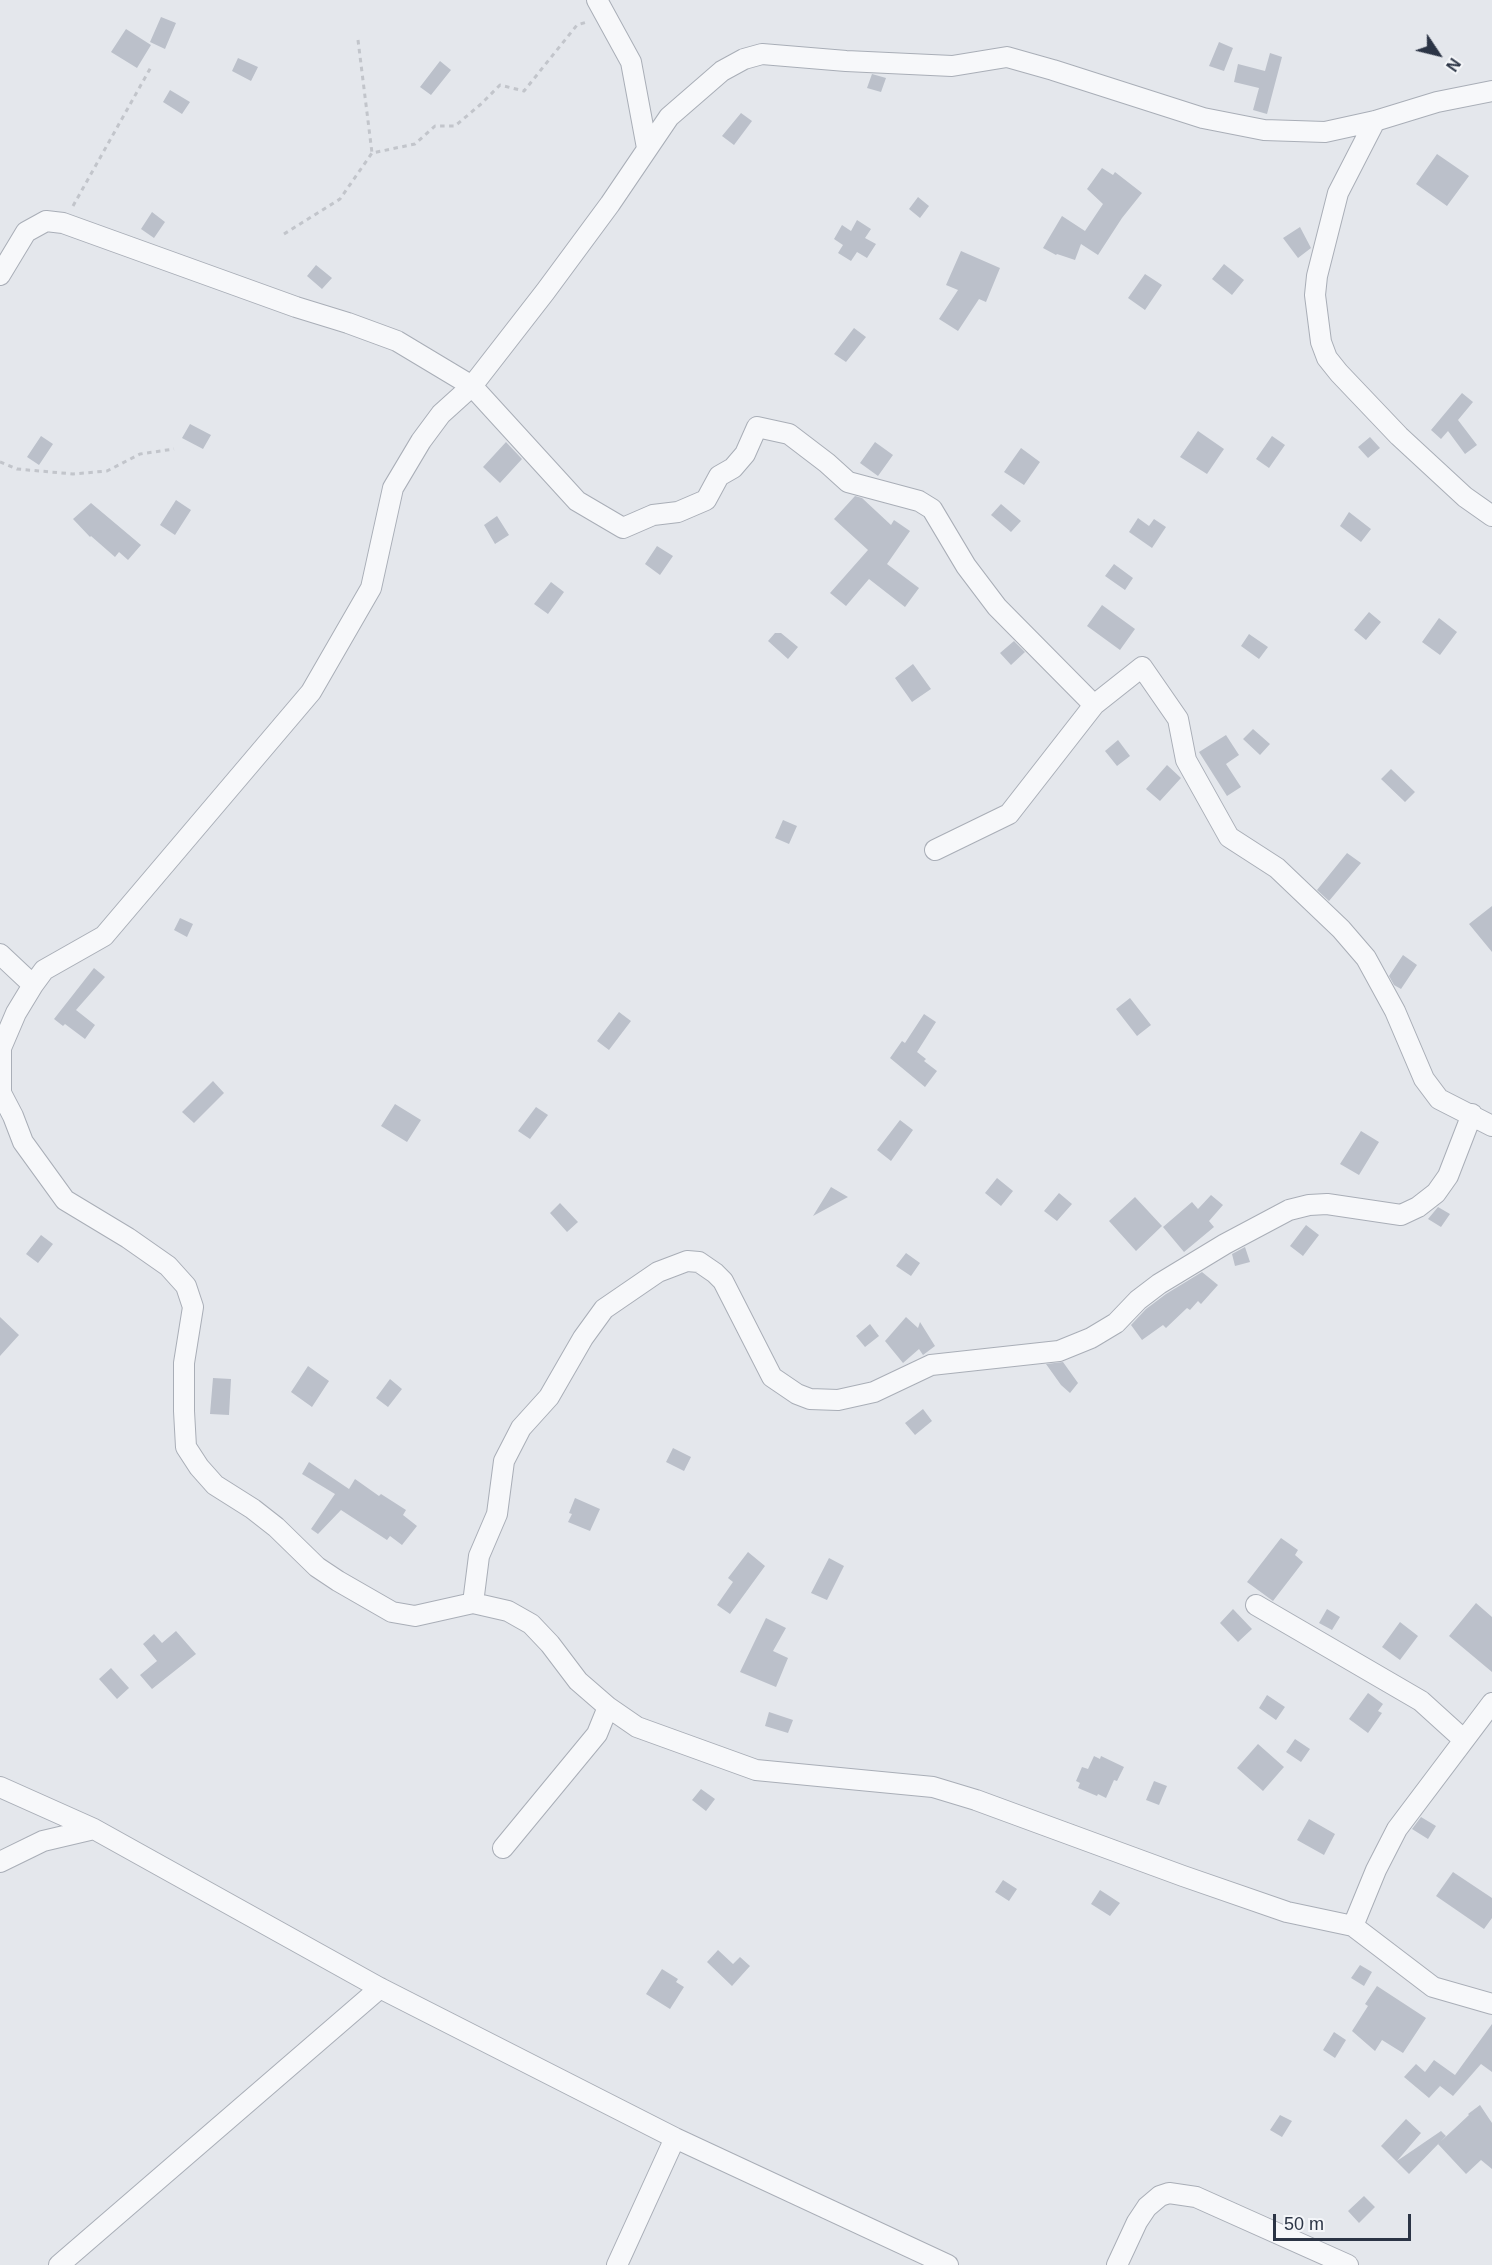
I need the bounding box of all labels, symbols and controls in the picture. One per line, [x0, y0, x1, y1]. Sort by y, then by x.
north arrow [1408, 24, 1468, 84]
text: N [1443, 55, 1463, 74]
scale bar [1276, 2202, 1414, 2240]
text: 50 m [1284, 2214, 1324, 2234]

